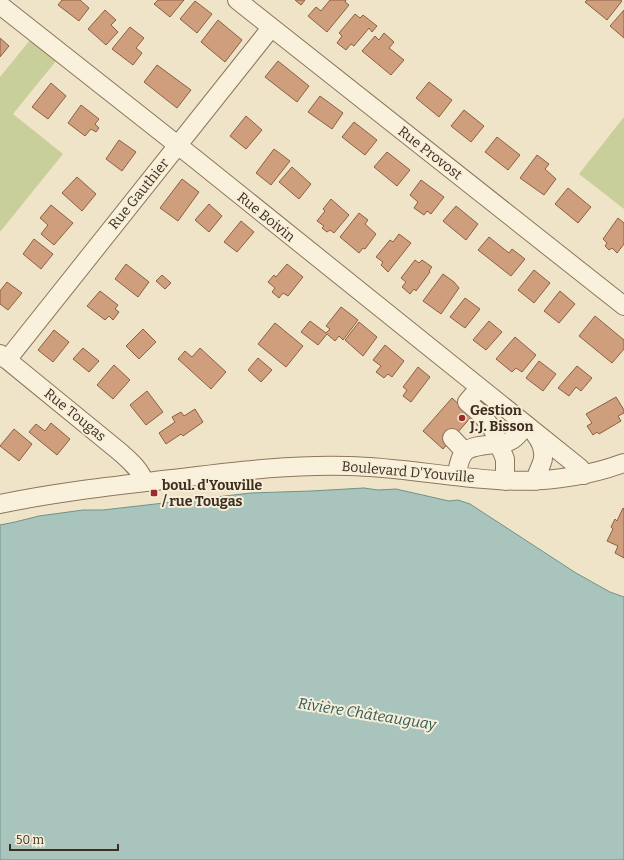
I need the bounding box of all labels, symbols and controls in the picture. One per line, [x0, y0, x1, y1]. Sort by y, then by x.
street label: Rue Provost [394, 123, 466, 183]
street label: Rue Gauthier [105, 155, 173, 233]
street label: Rue Boivin [234, 189, 298, 245]
street label: Rue Tougas [41, 385, 109, 445]
place label: Gestion J.J. Bisson [469, 402, 534, 435]
marker: Gestion J.J. Bisson [457, 413, 467, 423]
street label: Boulevard D'Youville [341, 458, 475, 486]
place label: boul. d'Youville / rue Tougas [161, 477, 263, 510]
marker: boul. d'Youville / rue Tougas [149, 488, 159, 498]
water label: Rivière Châteauguay [297, 694, 439, 734]
scale bar [10, 826, 118, 852]
text: 50 m [16, 833, 45, 847]

